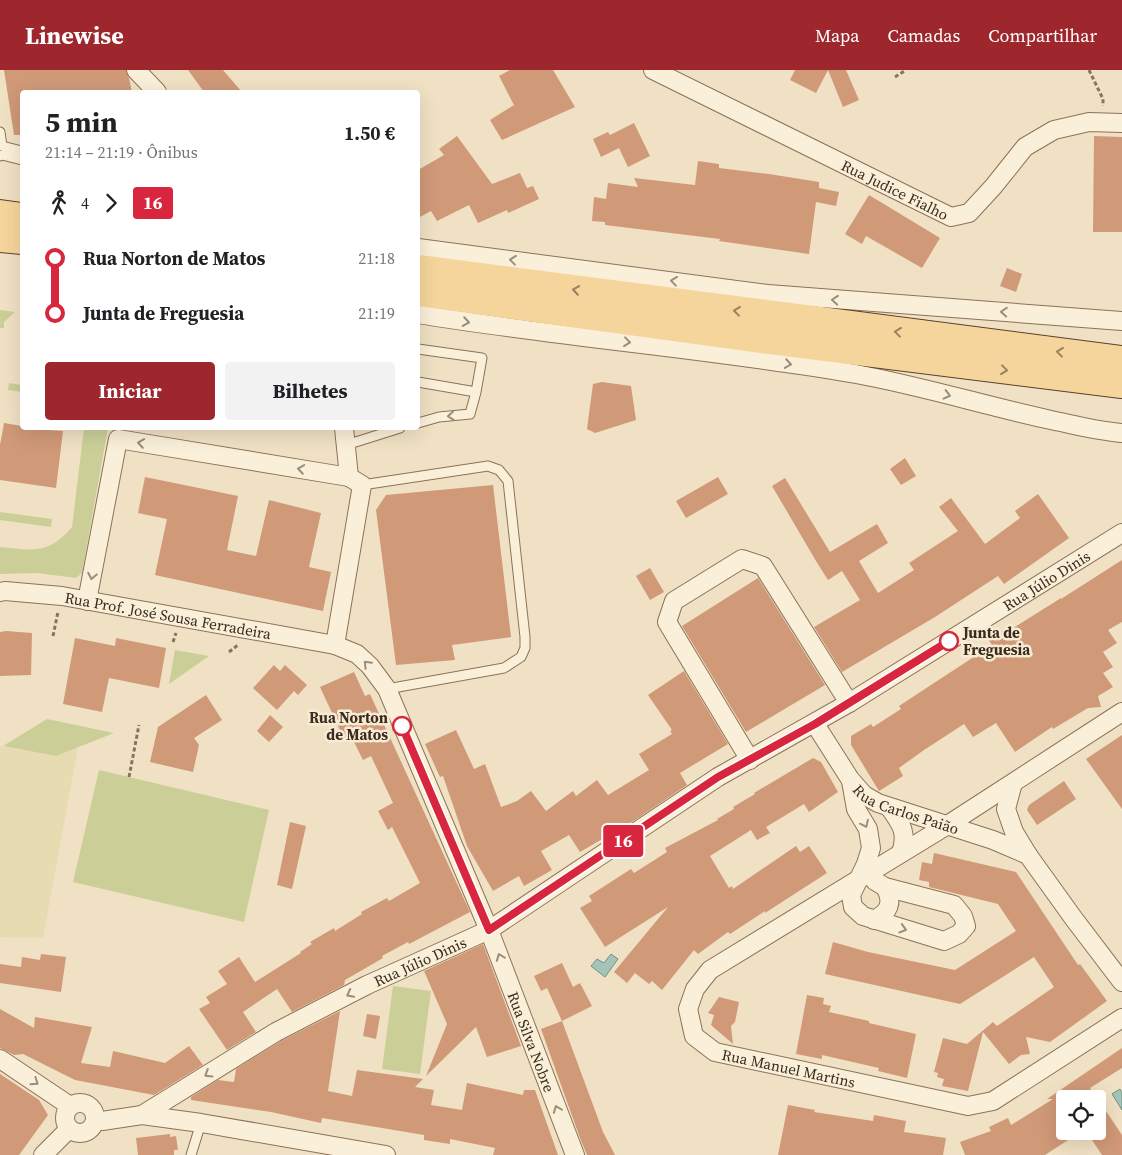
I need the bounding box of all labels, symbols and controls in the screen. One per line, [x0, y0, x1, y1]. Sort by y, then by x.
text: Linewise [25, 19, 124, 52]
text: Mapa [815, 23, 859, 48]
text: Camadas [887, 23, 960, 48]
text: Compartilhar [988, 23, 1097, 48]
text: 5 min [45, 103, 118, 141]
text: 1.50 € [344, 120, 395, 146]
text: 21:14 – 21:19 · Ônibus [45, 141, 198, 163]
street label: Rua Judice Fialho [838, 154, 952, 225]
icon: walk [45, 189, 73, 217]
icon: forward [97, 189, 125, 217]
text: 16 [143, 190, 163, 215]
text: 4 [81, 192, 89, 214]
text: Rua Norton de Matos [83, 245, 265, 271]
text: 21:18 [358, 247, 395, 269]
one-way arrow [508, 256, 517, 266]
one-way arrow [669, 276, 677, 287]
one-way arrow [572, 285, 580, 296]
one-way arrow [831, 294, 839, 305]
text: Junta de Freguesia [83, 300, 244, 326]
text: 21:19 [358, 302, 395, 324]
one-way arrow [733, 306, 741, 317]
one-way arrow [999, 306, 1007, 317]
one-way arrow [462, 316, 470, 327]
one-way arrow [894, 327, 902, 338]
one-way arrow [623, 336, 631, 347]
one-way arrow [1055, 347, 1063, 358]
one-way arrow [784, 358, 792, 369]
button: Iniciar [45, 362, 215, 420]
button: Bilhetes [225, 362, 395, 420]
one-way arrow [999, 364, 1008, 374]
one-way arrow [943, 389, 952, 400]
one-way arrow [447, 410, 455, 421]
one-way arrow [137, 438, 145, 448]
one-way arrow [297, 464, 305, 475]
street label: Rua Júlio Dinis [998, 545, 1094, 615]
one-way arrow [88, 572, 98, 581]
street label: Rua Prof. José Sousa Ferradeira [63, 586, 273, 644]
place label: Junta de Freguesia [962, 622, 1031, 660]
marker: Junta de Freguesia [939, 631, 959, 651]
one-way arrow [364, 660, 373, 669]
place label: Rua Norton de Matos [309, 707, 388, 745]
marker: Rua Norton de Matos [392, 716, 412, 736]
street label: Rua Carlos Paião [848, 779, 962, 839]
one-way arrow [859, 819, 869, 828]
line badge: 16 [600, 825, 646, 857]
text: 16 [613, 828, 633, 853]
one-way arrow [899, 923, 907, 933]
street label: Rua Júlio Dinis [370, 931, 469, 991]
one-way arrow [496, 954, 506, 962]
one-way arrow [346, 988, 355, 998]
street label: Rua Silva Nobre [503, 988, 561, 1095]
street label: Rua Manuel Martins [720, 1043, 857, 1092]
one-way arrow [205, 1067, 214, 1077]
one-way arrow [29, 1076, 39, 1085]
map controls [1056, 1090, 1106, 1140]
button: locate [1056, 1090, 1106, 1140]
one-way arrow [553, 1106, 563, 1114]

